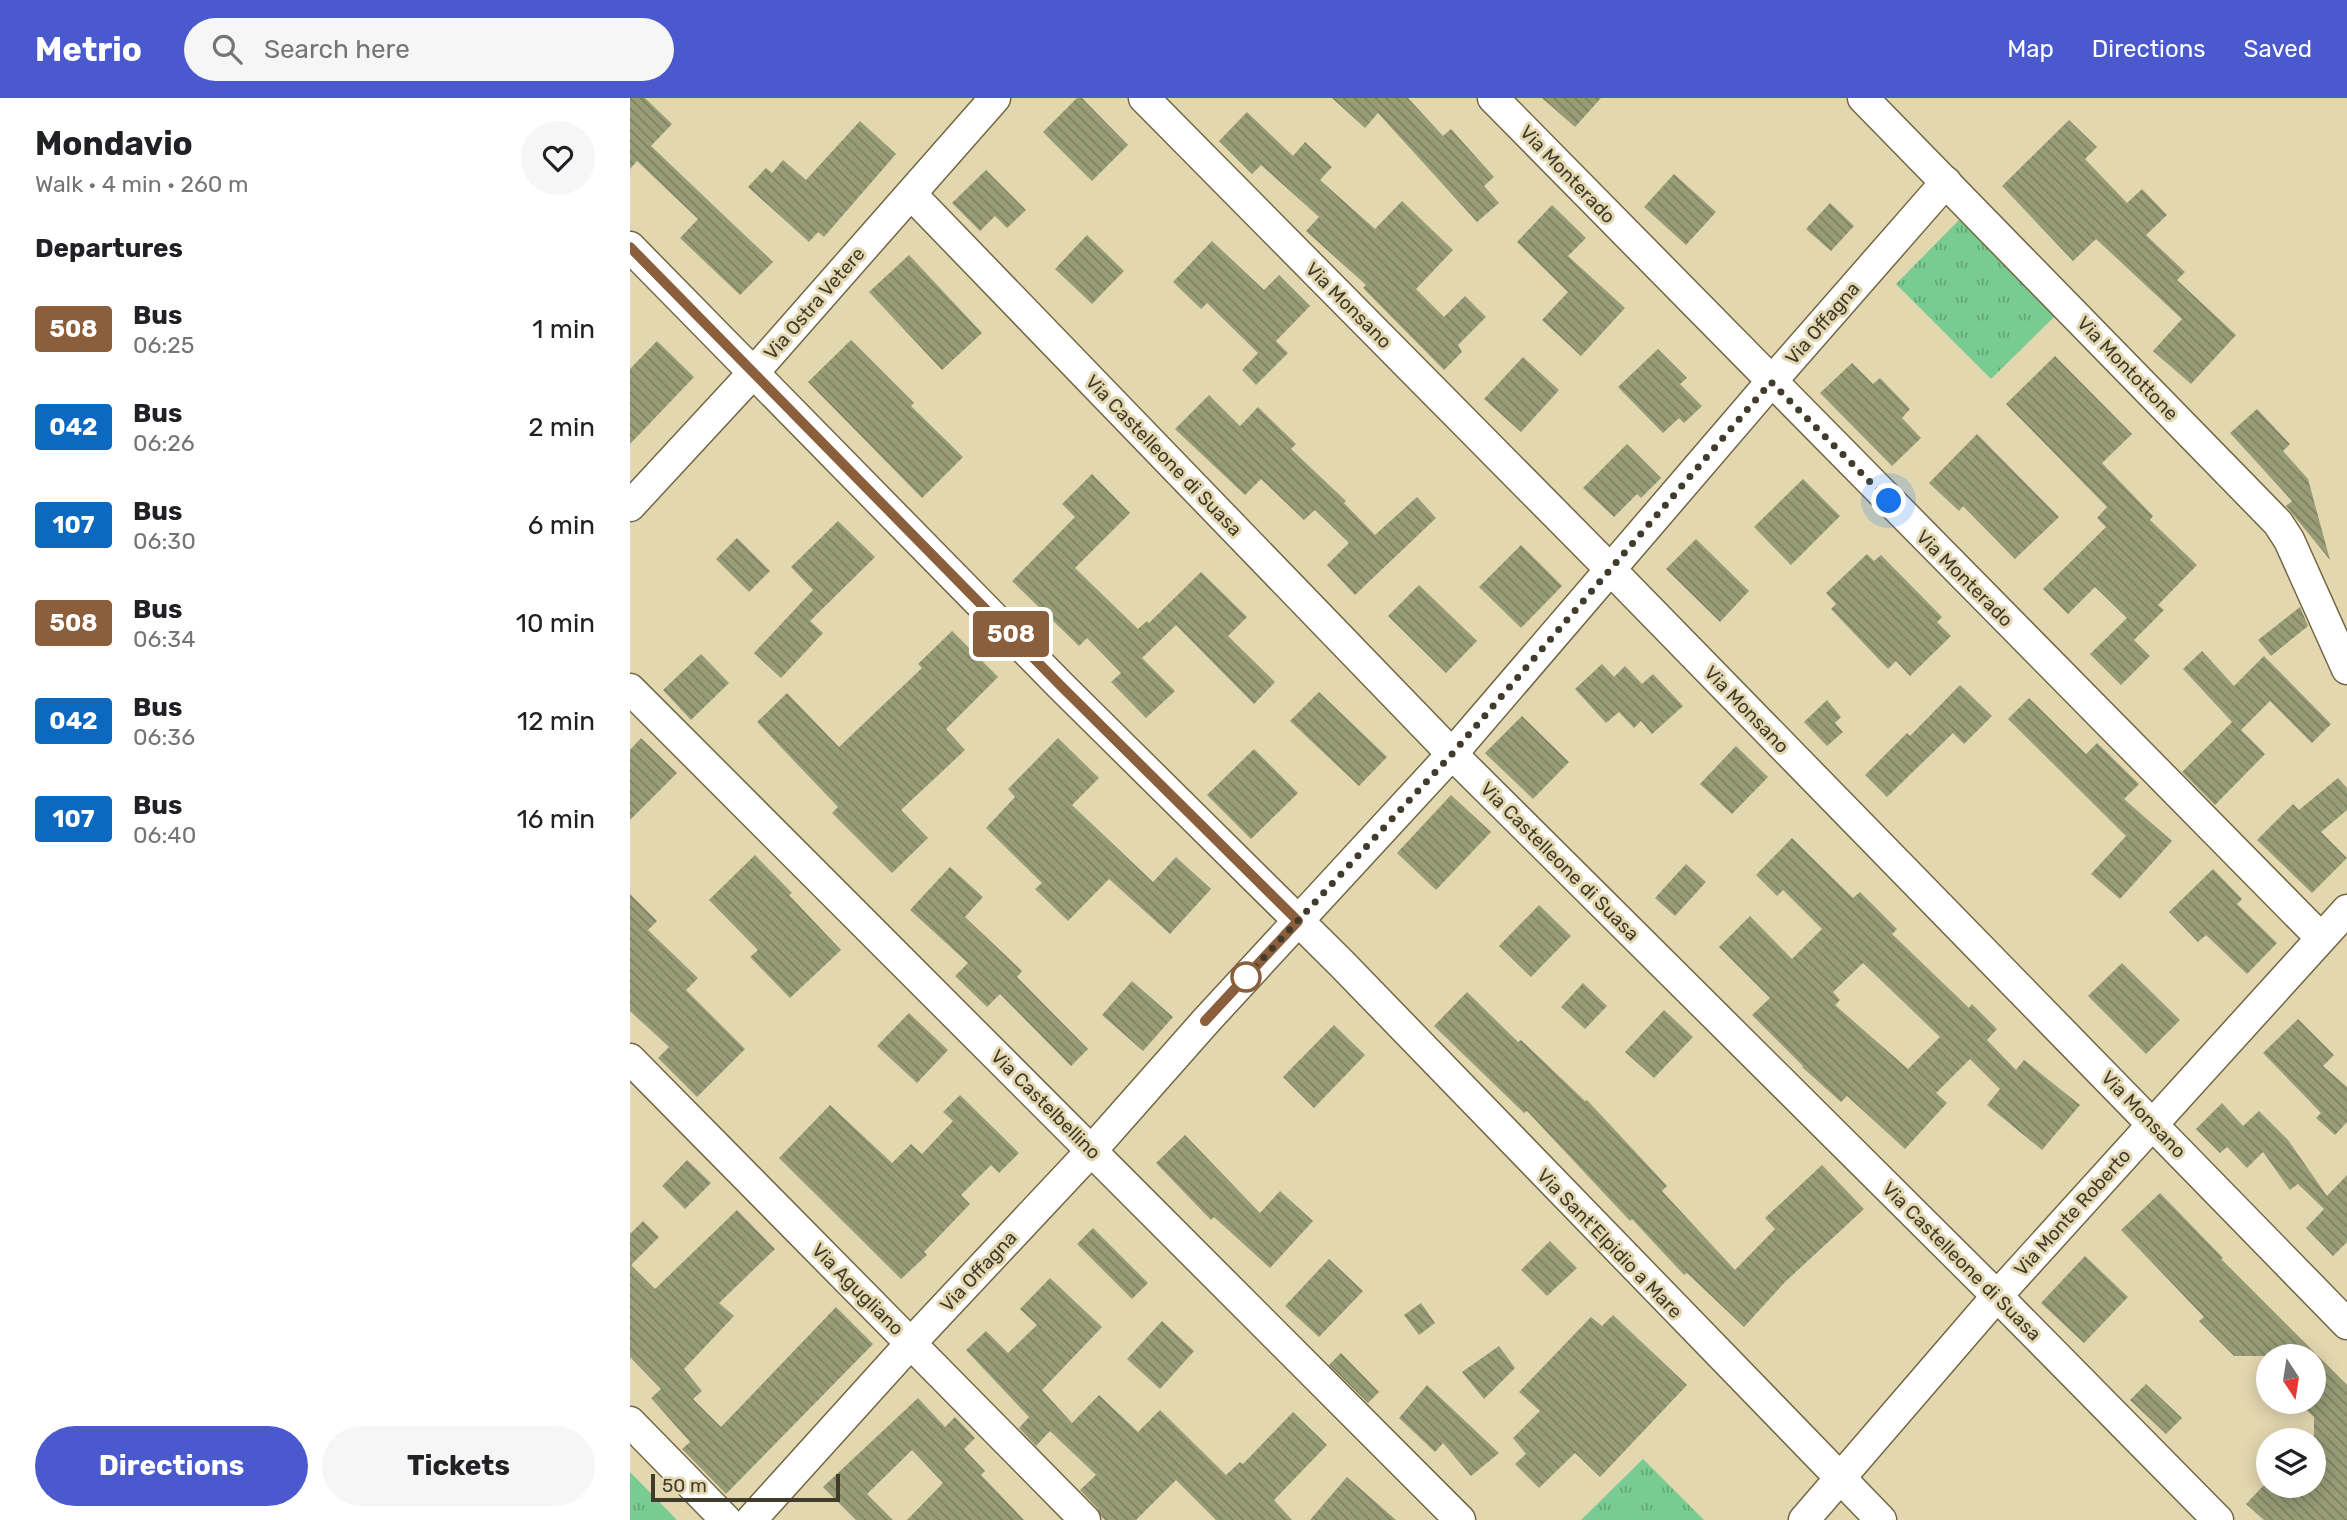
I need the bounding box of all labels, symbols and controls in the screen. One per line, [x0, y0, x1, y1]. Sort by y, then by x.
search box [184, 18, 674, 81]
text: Metrio [35, 30, 142, 69]
icon: search [208, 30, 246, 68]
text: Search here [264, 34, 410, 65]
text: Map [2007, 35, 2054, 63]
text: Directions [2092, 35, 2205, 63]
text: Saved [2243, 35, 2312, 63]
button: heart [521, 121, 595, 195]
street label: Via Monterado [1515, 121, 1620, 228]
text: Mondavio [35, 124, 193, 163]
text: Walk · 4 min · 260 m [35, 170, 249, 198]
text: Departures [35, 233, 183, 264]
street label: Via Ostra Vetere [759, 242, 869, 364]
street label: Via Monsano [1301, 258, 1396, 353]
street label: Via Offagna [1780, 277, 1864, 369]
text: Bus [133, 300, 182, 331]
street label: Via Montottone [2072, 312, 2183, 425]
text: 1 min [532, 314, 595, 345]
text: 508 [49, 315, 98, 343]
text: 06:25 [133, 331, 195, 359]
street label: Via Castelleone di Suasa [1081, 370, 1247, 541]
text: Bus [133, 398, 182, 429]
text: 2 min [528, 412, 595, 443]
text: 042 [49, 413, 98, 441]
text: 06:26 [133, 429, 195, 457]
your location [1871, 483, 1906, 518]
text: Bus [133, 496, 182, 527]
text: 6 min [528, 510, 595, 541]
text: 107 [53, 511, 95, 539]
street label: Via Monterado [1911, 525, 2018, 632]
text: 06:30 [133, 527, 196, 555]
text: Bus [133, 594, 182, 625]
text: 10 min [516, 608, 595, 639]
text: 508 [49, 609, 98, 637]
line badge: 508 [971, 611, 1051, 657]
text: 508 [987, 620, 1035, 648]
text: 06:34 [133, 625, 195, 653]
street label: Via Monsano [1699, 661, 1794, 758]
text: Bus [133, 692, 182, 723]
text: 12 min [517, 706, 595, 737]
text: 042 [49, 707, 98, 735]
text: 06:36 [133, 723, 195, 751]
street label: Via Castelleone di Suasa [1475, 777, 1644, 946]
text: Bus [133, 790, 182, 821]
text: 16 min [517, 804, 595, 835]
text: 107 [53, 805, 95, 833]
text: 06:40 [133, 821, 196, 849]
unlabelled marker [1231, 962, 1261, 992]
street label: Via Castelbellino [986, 1045, 1105, 1164]
street label: Via Monsano [2096, 1066, 2191, 1163]
street label: Via Monte Roberto [2009, 1144, 2135, 1281]
street label: Via Sant'Elpidio a Mare [1532, 1164, 1687, 1323]
street label: Via Castelleone di Suasa [1877, 1177, 2046, 1346]
street label: Via Offagna [935, 1226, 1021, 1316]
street label: Via Agugliano [807, 1239, 908, 1340]
north arrow [2256, 1344, 2326, 1414]
map controls [2256, 1344, 2326, 1498]
button: Directions [35, 1426, 308, 1506]
button: Tickets [322, 1426, 595, 1506]
button: layers [2256, 1428, 2326, 1498]
scale bar [651, 1471, 840, 1503]
text: 50 m [662, 1474, 707, 1497]

